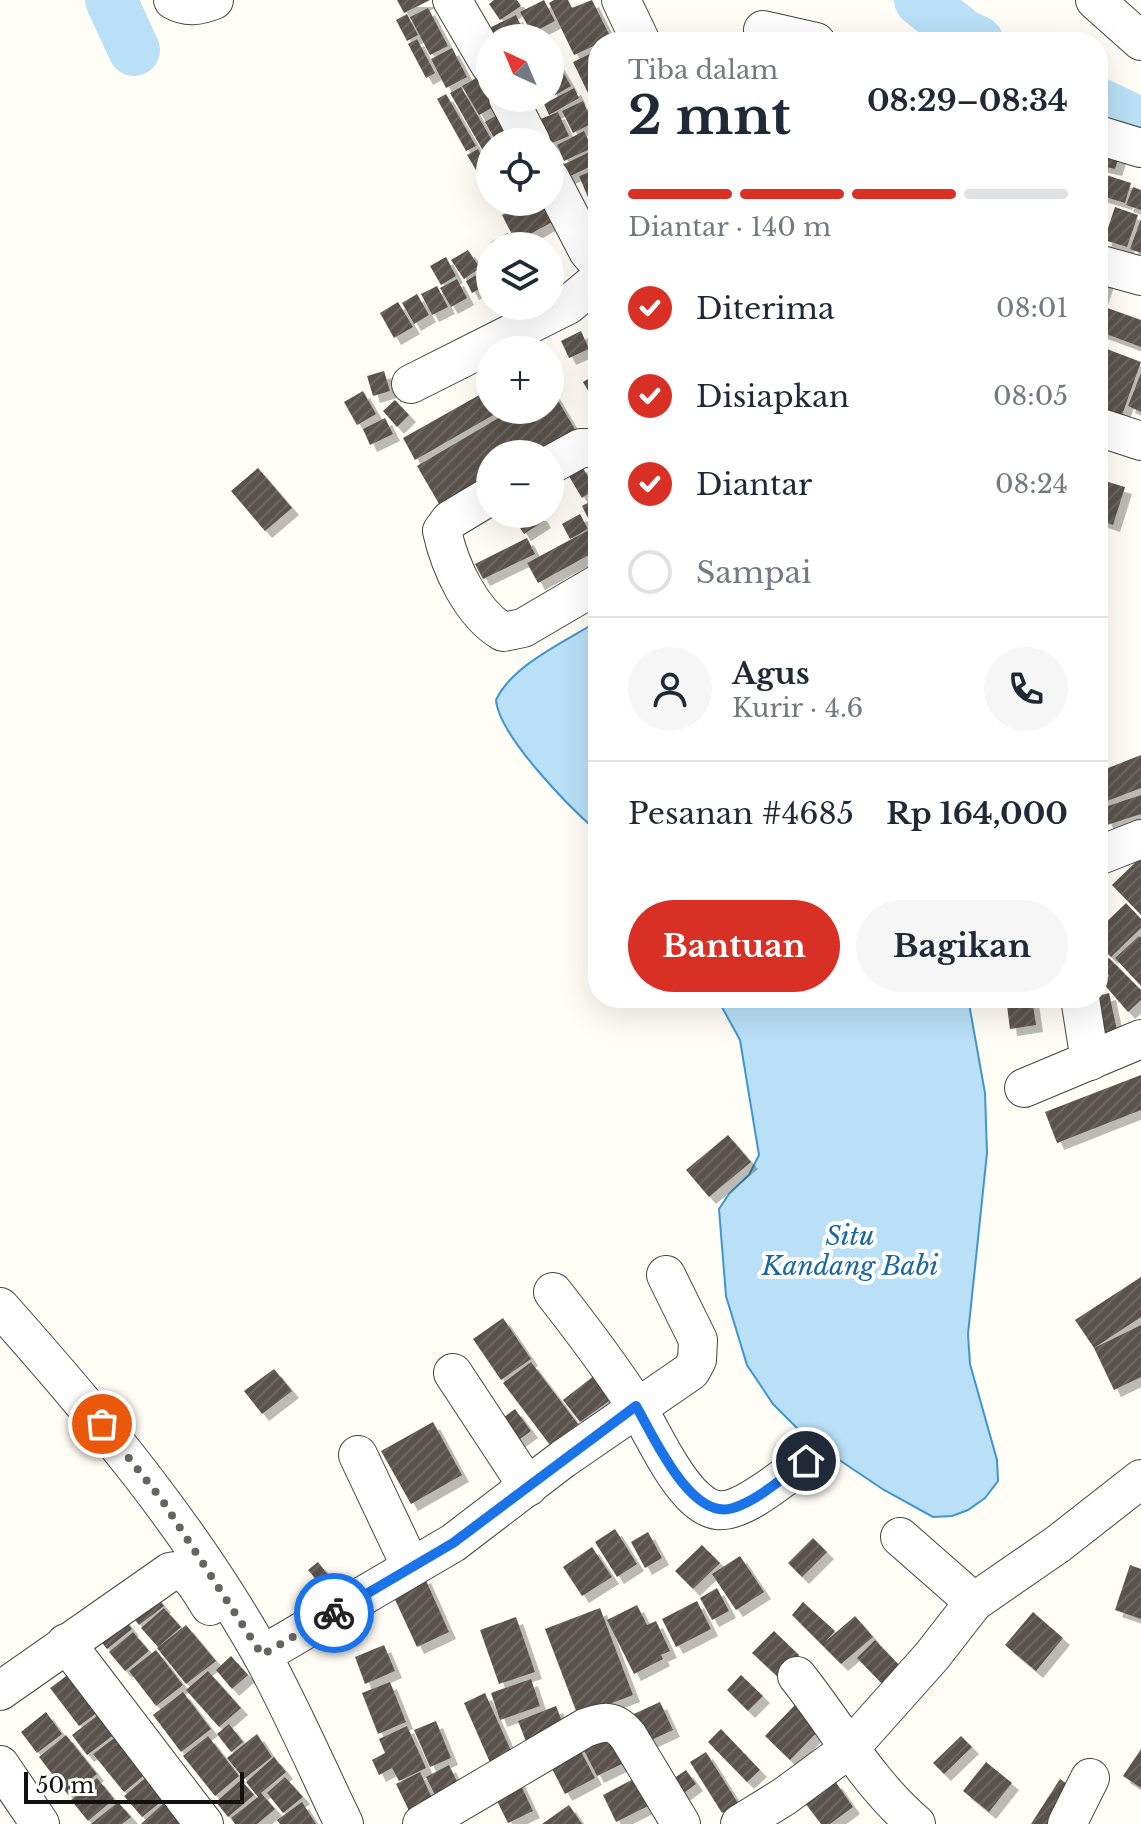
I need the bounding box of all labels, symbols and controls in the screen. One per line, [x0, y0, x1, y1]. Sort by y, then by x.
north arrow [476, 24, 564, 112]
map controls [476, 24, 564, 528]
text: Tiba dalam [628, 54, 778, 86]
text: 08:29–08:34 [867, 82, 1068, 119]
text: 2 mnt [628, 84, 791, 148]
button: locate [476, 128, 564, 216]
text: Diantar · 140 m [628, 211, 831, 243]
button: layers [476, 232, 564, 320]
icon: check [628, 286, 672, 330]
text: Diterima [696, 290, 835, 327]
text: 08:01 [996, 292, 1068, 324]
button: + [476, 336, 564, 424]
icon: check [628, 374, 672, 418]
text: Disiapkan [696, 378, 849, 415]
text: 08:05 [993, 380, 1068, 412]
button: − [476, 440, 564, 528]
icon: check [628, 462, 672, 506]
text: Diantar [696, 466, 812, 503]
text: 08:24 [995, 468, 1068, 500]
text: Sampai [696, 554, 811, 591]
button: person [628, 647, 712, 731]
button: phone [984, 647, 1068, 731]
text: Agus [732, 655, 810, 692]
text: Kurir · 4.6 [732, 692, 863, 724]
text: Pesanan #4685 [628, 795, 854, 832]
text: Rp 164,000 [886, 795, 1068, 832]
button: Bantuan [628, 900, 840, 992]
button: Bagikan [856, 900, 1068, 992]
water label: Situ Kandang Babi [761, 1220, 938, 1282]
pin [68, 1390, 136, 1458]
icon: bag [80, 1402, 124, 1446]
pin [772, 1427, 840, 1495]
icon: home [784, 1439, 828, 1483]
courier [294, 1573, 374, 1653]
icon: bike [312, 1591, 356, 1635]
scale bar [24, 1768, 244, 1804]
text: 50 m [36, 1772, 94, 1799]

